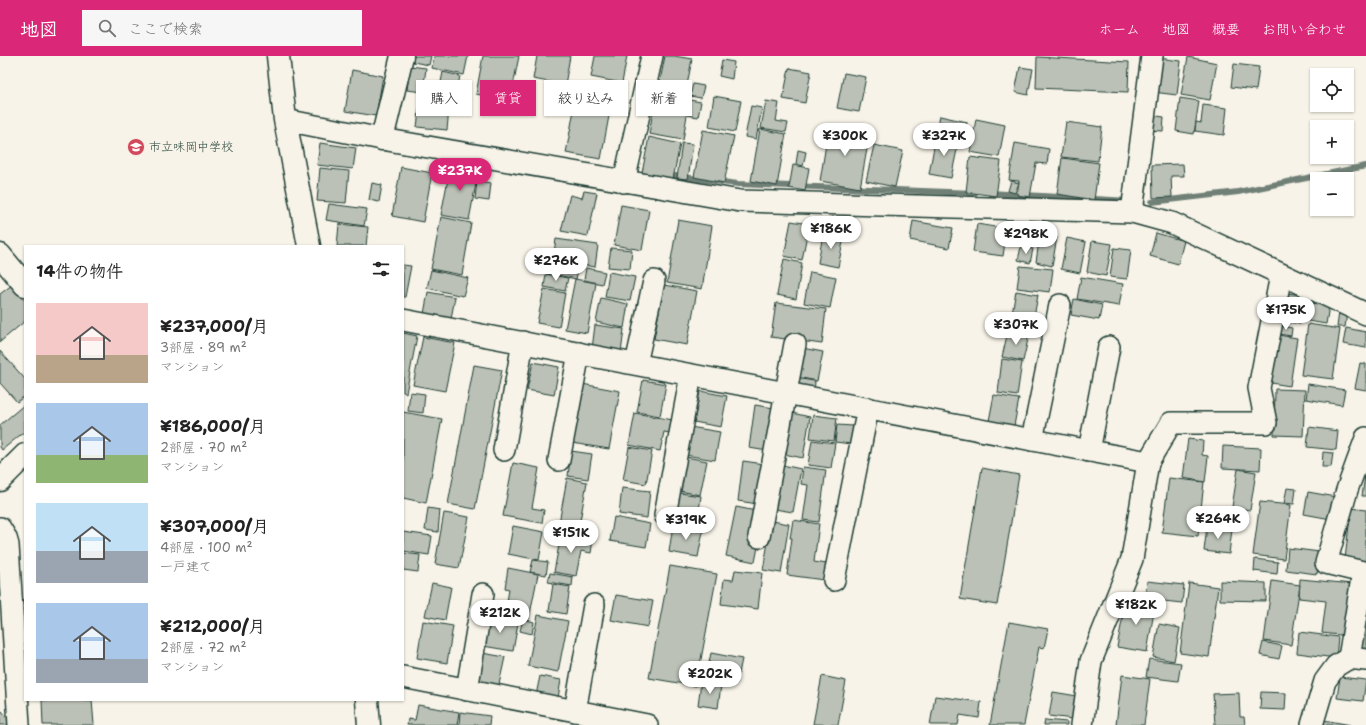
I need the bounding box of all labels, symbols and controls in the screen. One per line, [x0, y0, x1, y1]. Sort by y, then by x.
search box [82, 10, 362, 46]
text: 地図 [20, 17, 58, 42]
icon: search [96, 17, 118, 39]
text: ここで検索 [128, 19, 203, 39]
text: ホーム [1099, 20, 1140, 38]
text: 地図 [1162, 20, 1190, 38]
text: 概要 [1212, 20, 1240, 38]
text: お問い合わせ [1262, 20, 1346, 38]
map controls [1310, 68, 1354, 216]
button: locate [1310, 68, 1354, 112]
chip: 購入 [416, 80, 472, 116]
chip: 賃貸 [480, 80, 536, 116]
chip: 絞り込み [544, 80, 628, 116]
chip: 新着 [636, 80, 692, 116]
button: + [1310, 120, 1354, 164]
pin: ¥300K [817, 123, 873, 157]
pin: ¥327K [916, 123, 972, 157]
text: ¥300K [822, 127, 868, 144]
text: ¥327K [922, 127, 966, 144]
school or university icon: 市立味岡中学校 [126, 137, 146, 157]
place label: 市立味岡中学校 [149, 139, 233, 155]
pin: ¥237K [432, 158, 488, 192]
text: ¥237K [438, 162, 482, 179]
button: − [1310, 172, 1354, 216]
pin: ¥186K [803, 216, 859, 250]
text: ¥186K [810, 220, 852, 237]
pin: ¥298K [998, 221, 1054, 255]
text: ¥298K [1004, 225, 1048, 242]
pin: ¥276K [528, 248, 584, 282]
text: ¥276K [534, 252, 578, 269]
icon: filters [370, 258, 392, 280]
text: 14件の物件 [36, 260, 123, 282]
pin: ¥175K [1258, 297, 1314, 331]
text: ¥175K [1266, 301, 1306, 318]
pin: ¥307K [988, 312, 1044, 346]
text: ¥237,000/月 [160, 315, 269, 337]
text: ¥307K [994, 316, 1038, 333]
icon: home [68, 319, 116, 367]
text: 3部屋 · 89 m² [160, 339, 247, 356]
text: マンション [160, 358, 224, 375]
text: ¥186,000/月 [160, 415, 266, 437]
icon: home [68, 419, 116, 467]
text: 2部屋 · 70 m² [160, 439, 247, 456]
text: マンション [160, 458, 224, 475]
pin: ¥264K [1190, 506, 1246, 540]
pin: ¥319K [658, 507, 714, 541]
text: ¥264K [1196, 510, 1241, 527]
text: ¥319K [665, 511, 707, 528]
text: ¥307,000/月 [160, 515, 269, 537]
icon: home [68, 519, 116, 567]
pin: ¥151K [543, 520, 599, 554]
text: ¥151K [552, 524, 590, 541]
text: 4部屋 · 100 m² [160, 539, 252, 556]
text: 一戸建て [160, 558, 212, 575]
pin: ¥182K [1108, 592, 1164, 626]
text: ¥182K [1115, 596, 1157, 613]
pin: ¥212K [472, 600, 528, 634]
text: ¥212K [479, 604, 521, 621]
text: ¥212,000/月 [160, 615, 265, 637]
icon: home [68, 619, 116, 667]
text: 2部屋 · 72 m² [160, 639, 246, 656]
text: マンション [160, 658, 224, 675]
pin: ¥202K [682, 661, 738, 695]
text: ¥202K [688, 665, 732, 682]

